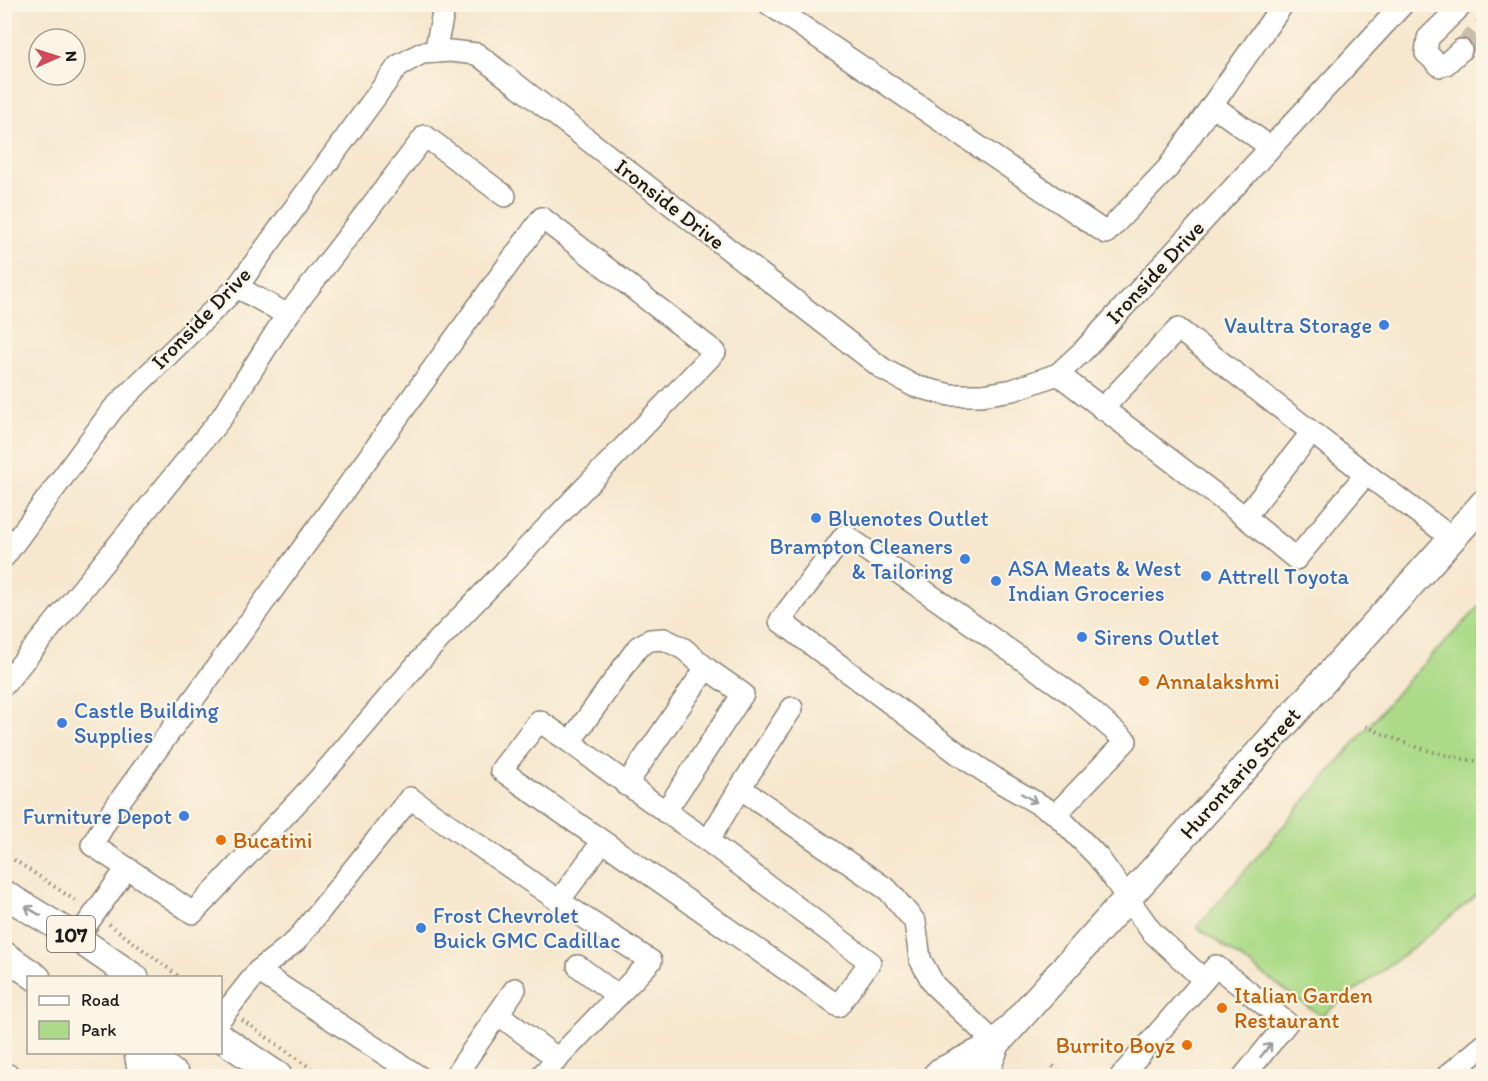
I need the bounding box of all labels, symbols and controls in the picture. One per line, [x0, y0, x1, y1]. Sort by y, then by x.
north arrow [27, 27, 87, 87]
text: N [62, 50, 81, 62]
street label: Ironside Drive [610, 153, 730, 255]
street label: Ironside Drive [1100, 214, 1210, 330]
street label: Ironside Drive [145, 261, 257, 375]
place label: Vaultra Storage [1224, 312, 1372, 339]
marker: Vaultra Storage [1377, 318, 1391, 332]
place label: Bluenotes Outlet [828, 505, 989, 532]
marker: Bluenotes Outlet [809, 511, 823, 525]
place label: Brampton Cleaners & Tailoring [770, 533, 954, 585]
marker: Brampton Cleaners & Tailoring [958, 552, 972, 566]
place label: ASA Meats & West Indian Groceries [1008, 555, 1181, 607]
place label: Attrell Toyota [1218, 563, 1350, 590]
marker: Attrell Toyota [1199, 569, 1213, 583]
marker: ASA Meats & West Indian Groceries [989, 574, 1003, 588]
place label: Sirens Outlet [1094, 624, 1219, 651]
marker: Sirens Outlet [1075, 630, 1089, 644]
place label: Annalakshmi [1156, 668, 1280, 695]
marker: Annalakshmi [1137, 674, 1151, 688]
place label: Castle Building Supplies [74, 697, 219, 749]
street label: Hurontario Street [1174, 702, 1306, 844]
marker: Castle Building Supplies [55, 716, 69, 730]
one-way arrow [1020, 793, 1037, 805]
place label: Furniture Depot [23, 803, 172, 830]
marker: Furniture Depot [177, 809, 191, 823]
place label: Bucatini [233, 827, 312, 854]
marker: Bucatini [214, 833, 228, 847]
place label: Frost Chevrolet Buick GMC Cadillac [433, 902, 621, 954]
one-way arrow [25, 905, 42, 917]
road number: 107 [47, 916, 95, 952]
marker: Frost Chevrolet Buick GMC Cadillac [414, 921, 428, 935]
legend [27, 976, 222, 1054]
place label: Italian Garden Restaurant [1234, 982, 1373, 1034]
text: Road [81, 989, 120, 1011]
marker: Italian Garden Restaurant [1215, 1001, 1229, 1015]
text: Park [81, 1019, 116, 1041]
place label: Burrito Boyz [1056, 1032, 1175, 1059]
marker: Burrito Boyz [1180, 1038, 1194, 1052]
one-way arrow [1259, 1042, 1272, 1058]

